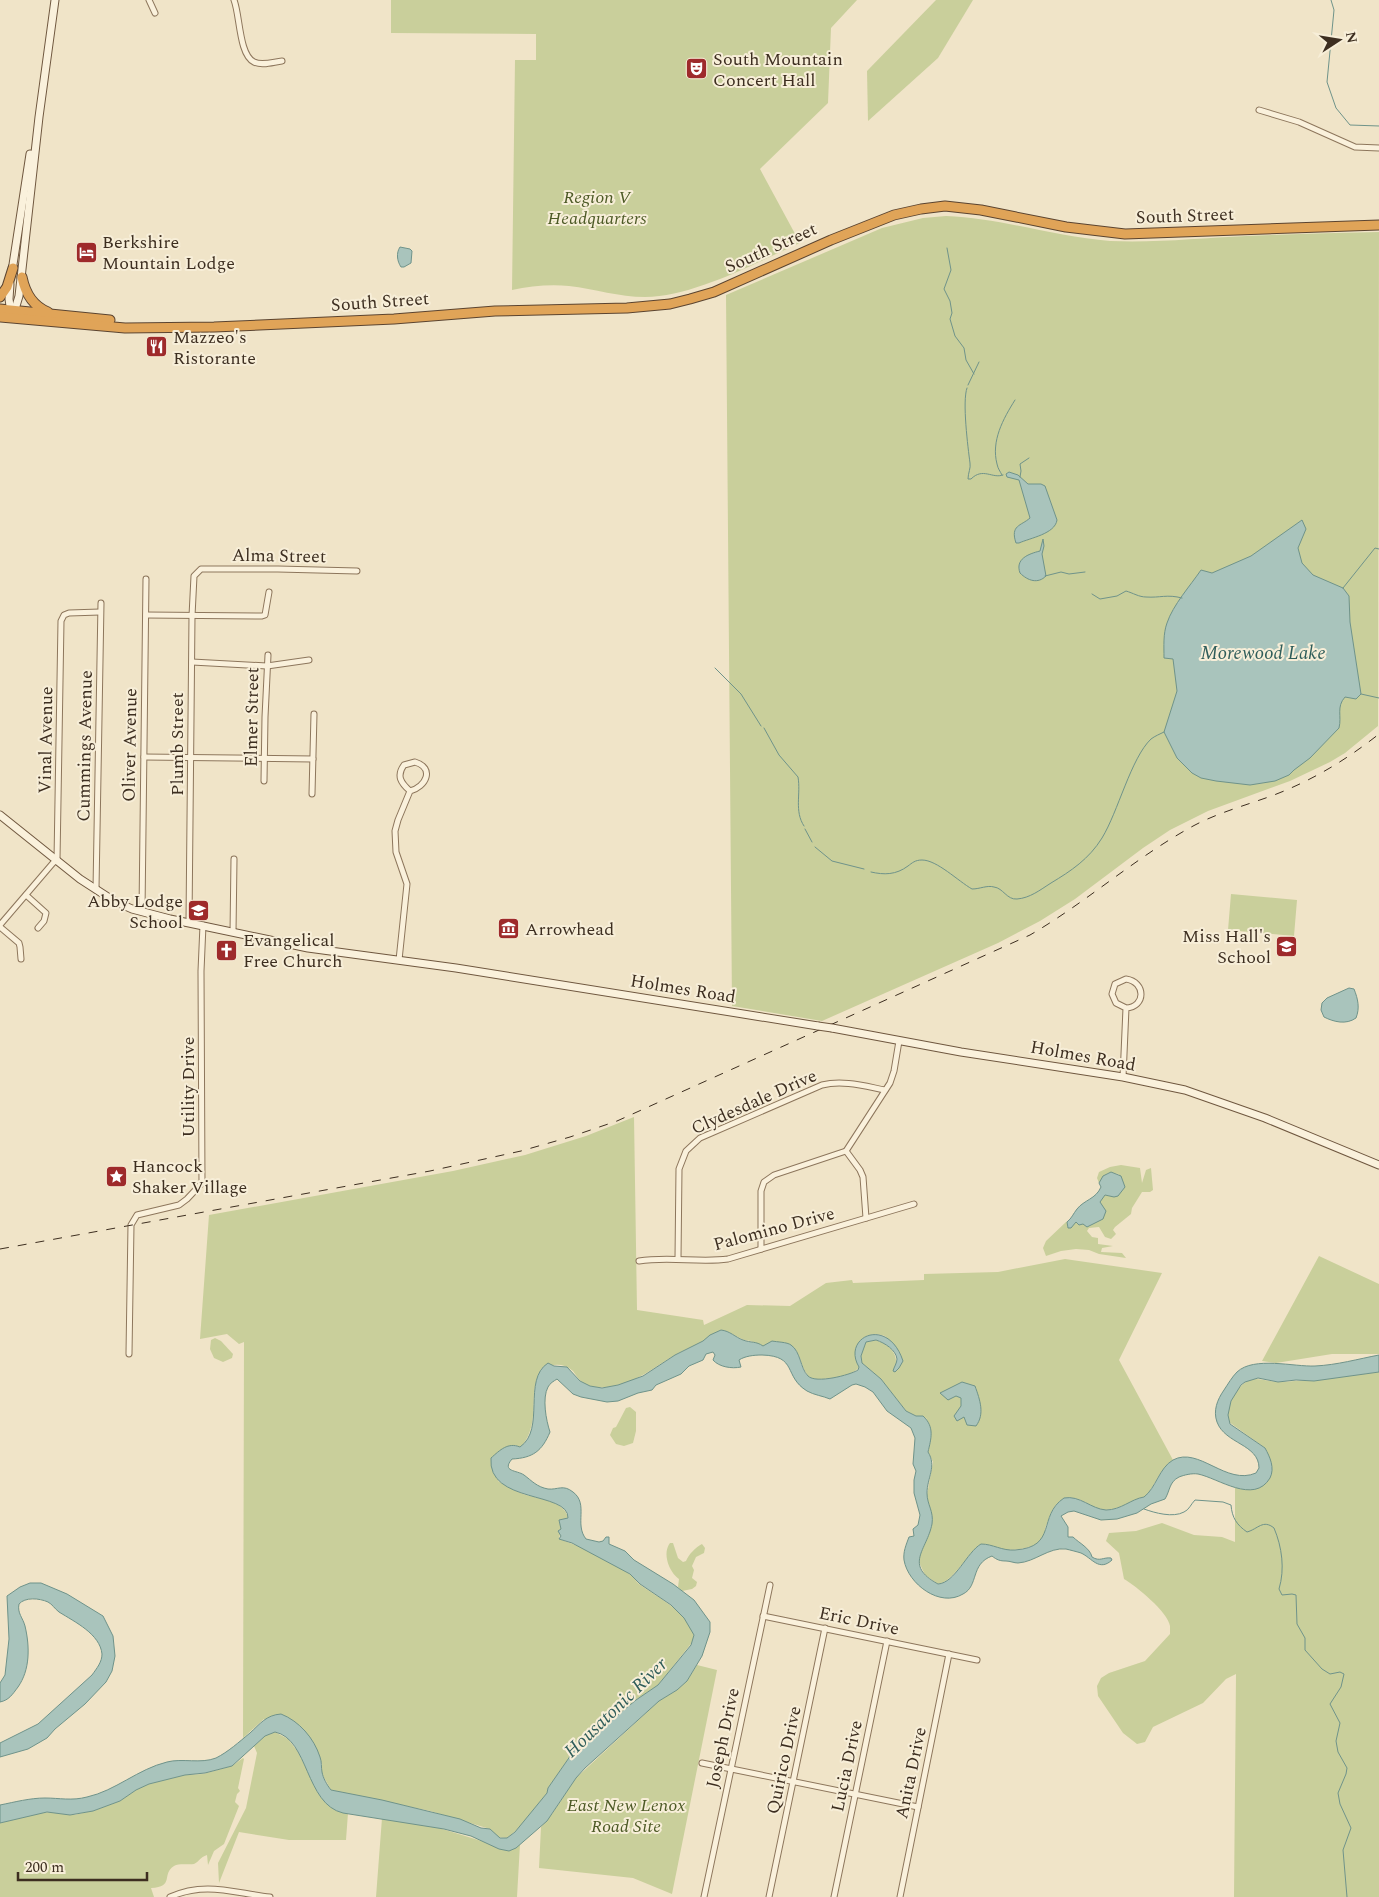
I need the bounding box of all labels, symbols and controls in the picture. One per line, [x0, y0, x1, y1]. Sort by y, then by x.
north arrow [1314, 15, 1364, 65]
text: N [1340, 30, 1363, 45]
place label: South Mountain Concert Hall [713, 46, 843, 94]
theatre icon: South Mountain Concert Hall [685, 57, 709, 81]
park label: Region V Headquarters [547, 184, 647, 232]
street label: South Street [1135, 201, 1235, 231]
street label: South Street [721, 216, 821, 280]
place label: Berkshire Mountain Lodge [102, 229, 235, 277]
hotel icon: Berkshire Mountain Lodge [74, 240, 98, 264]
street label: South Street [330, 285, 430, 319]
place label: Mazzeo's Ristorante [173, 324, 256, 372]
restaurant icon: Mazzeo's Ristorante [145, 335, 169, 359]
street label: Alma Street [231, 542, 327, 570]
water label: Morewood Lake [1200, 639, 1326, 668]
street label: Elmer Street [238, 667, 266, 767]
street label: Cummings Avenue [70, 670, 100, 822]
street label: Vinal Avenue [32, 686, 60, 794]
street label: Oliver Avenue [116, 688, 144, 802]
street label: Plumb Street [164, 692, 191, 796]
place label: Abby Lodge School [87, 888, 183, 936]
school or university icon: Abby Lodge School [187, 899, 211, 923]
place label: Arrowhead [525, 916, 614, 943]
museum icon: Arrowhead [497, 917, 521, 941]
place label: Miss Hall's School [1182, 923, 1271, 971]
place label: Evangelical Free Church [243, 927, 342, 975]
school or university icon: Miss Hall's School [1275, 934, 1299, 958]
church icon: Evangelical Free Church [215, 938, 239, 962]
street label: Holmes Road [628, 967, 738, 1011]
street label: Holmes Road [1028, 1033, 1138, 1079]
street label: Utility Drive [175, 1037, 202, 1137]
street label: Clydesdale Drive [687, 1062, 821, 1142]
place label: Hancock Shaker Village [132, 1153, 247, 1201]
place icon: Hancock Shaker Village [104, 1164, 128, 1188]
street label: Palomino Drive [710, 1200, 838, 1258]
street label: Eric Drive [816, 1599, 902, 1643]
water label: Housatonic River [558, 1651, 675, 1765]
street label: Joseph Drive [699, 1685, 747, 1791]
street label: Quirico Drive [759, 1703, 809, 1817]
street label: Lucia Drive [824, 1718, 870, 1814]
street label: Anita Drive [888, 1725, 934, 1821]
park label: East New Lenox Road Site [567, 1792, 685, 1840]
scale bar [18, 1850, 146, 1882]
text: 200 m [25, 1856, 64, 1879]

